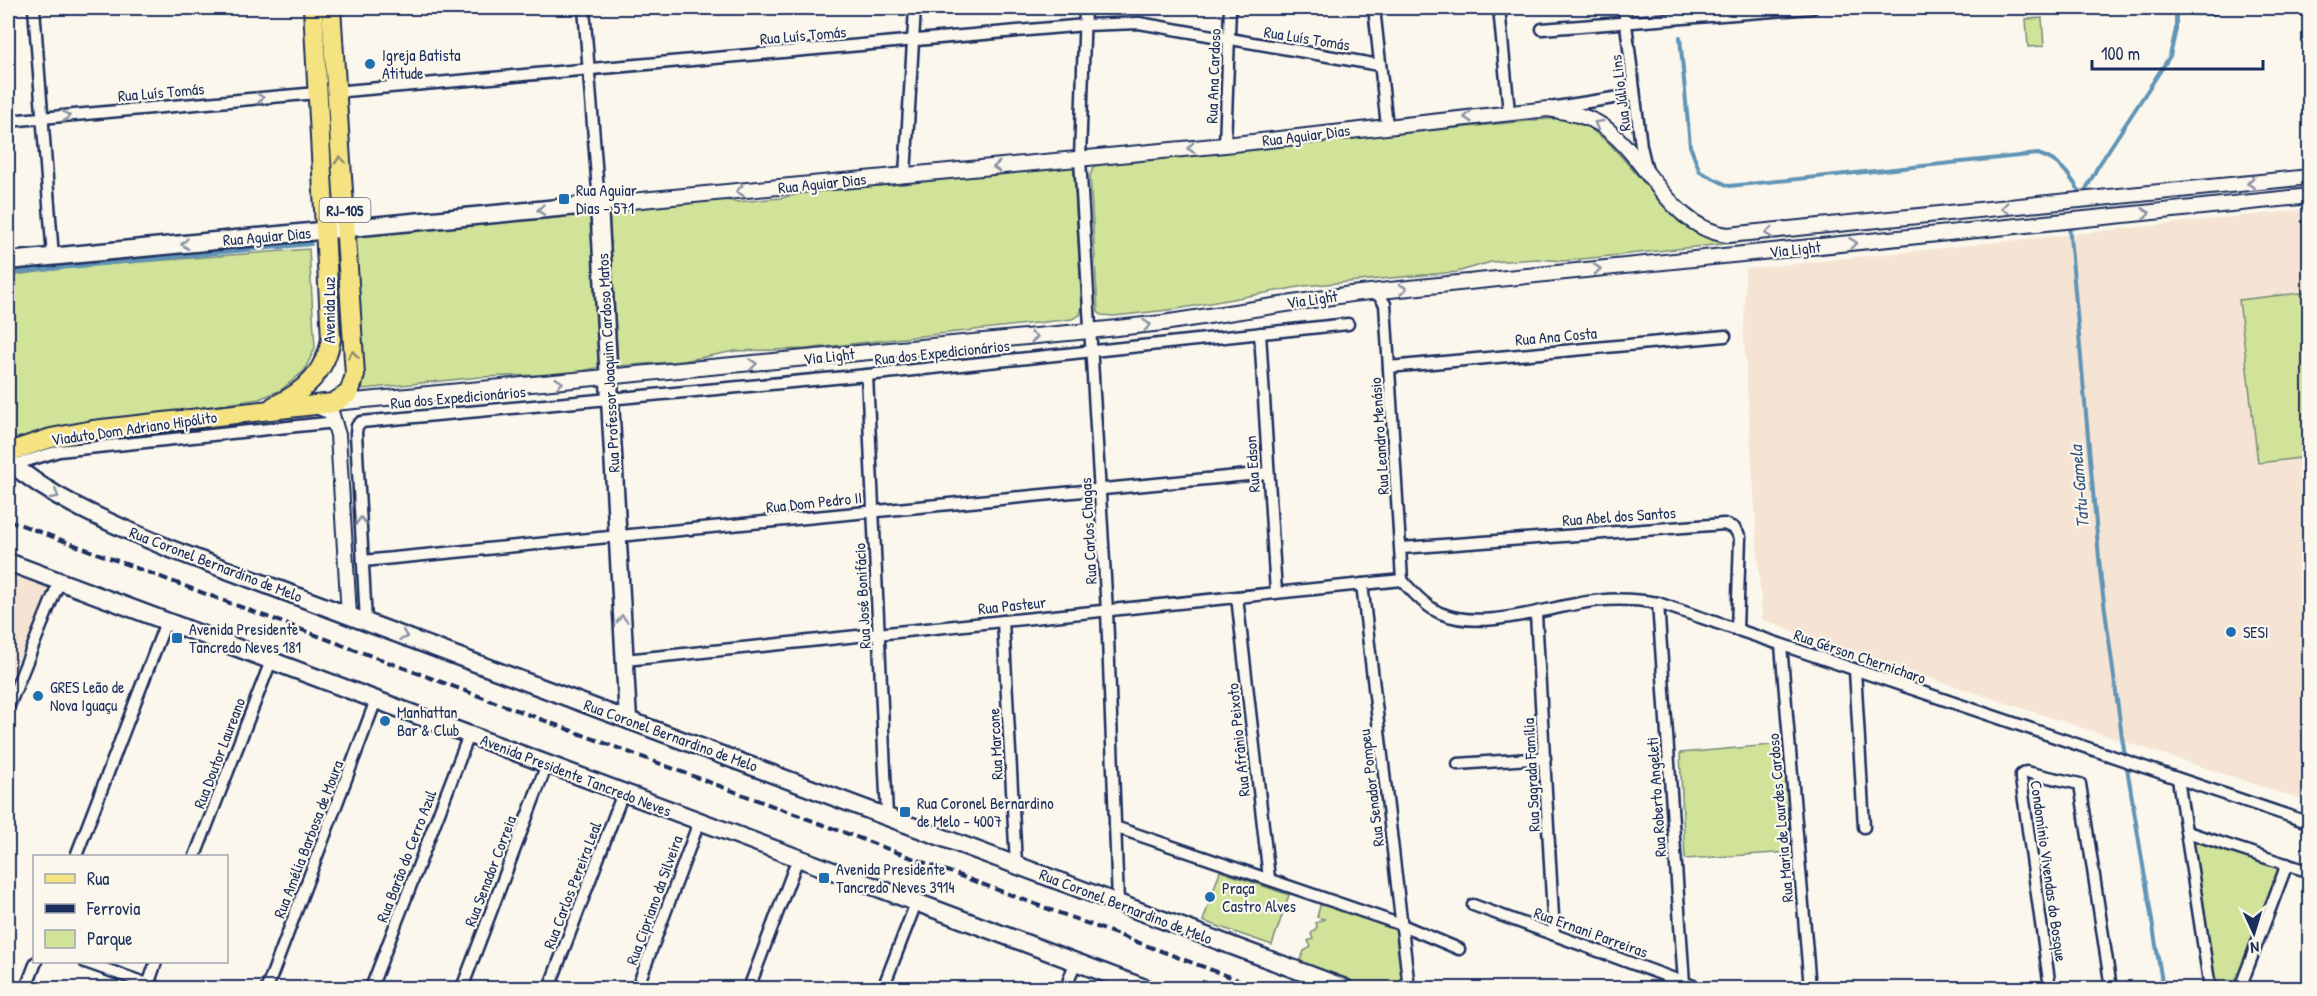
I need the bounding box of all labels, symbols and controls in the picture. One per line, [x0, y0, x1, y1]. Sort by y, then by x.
street label: Rua Luís Tomás [759, 20, 847, 50]
street label: Rua Luís Tomás [1262, 20, 1352, 56]
street label: Rua Ana Cardoso [1200, 28, 1226, 124]
scale bar [2092, 33, 2263, 71]
text: 100 m [2101, 41, 2140, 66]
place label: Igreja Batista Atitude [382, 44, 461, 84]
street label: Rua Júlio Lins [1604, 54, 1636, 132]
marker: Igreja Batista Atitude [363, 57, 377, 71]
street label: Rua Luís Tomás [117, 77, 205, 107]
one-way arrow [255, 92, 265, 105]
one-way arrow [61, 110, 70, 123]
one-way arrow [1464, 110, 1473, 123]
street label: Rua Aguiar Dias [1261, 119, 1351, 151]
one-way arrow [1594, 119, 1604, 131]
one-way arrow [1187, 141, 1196, 154]
one-way arrow [334, 156, 347, 165]
one-way arrow [993, 160, 1002, 173]
street label: Rua Aguiar Dias [777, 167, 867, 199]
one-way arrow [2247, 176, 2256, 189]
place label: Rua Aguiar Dias - 571 [576, 179, 637, 219]
one-way arrow [736, 184, 745, 197]
marker: Rua Aguiar Dias - 571 [557, 192, 571, 206]
road number: RJ-105 [320, 198, 370, 222]
one-way arrow [2000, 201, 2009, 214]
one-way arrow [536, 203, 545, 216]
one-way arrow [2142, 207, 2151, 220]
street label: Rua Aguiar Dias [222, 221, 312, 251]
one-way arrow [1764, 226, 1773, 238]
street label: Via Light [1768, 235, 1822, 263]
one-way arrow [181, 237, 190, 250]
one-way arrow [1849, 237, 1858, 250]
street label: Rua Professor Joaquim Cardoso Matos [591, 253, 625, 473]
one-way arrow [1592, 263, 1601, 276]
street label: Avenida Luz [318, 276, 340, 343]
one-way arrow [1398, 283, 1407, 296]
street label: Via Light [1285, 284, 1339, 313]
one-way arrow [1143, 319, 1152, 332]
street label: Rua Ana Costa [1514, 321, 1598, 351]
one-way arrow [1030, 331, 1039, 344]
street label: Rua dos Expedicionários [873, 334, 1011, 370]
street label: Via Light [802, 342, 856, 370]
one-way arrow [347, 350, 360, 359]
one-way arrow [749, 358, 758, 371]
street label: Rua Leandro Menásio [1364, 376, 1394, 495]
one-way arrow [554, 377, 564, 390]
street label: Rua dos Expedicionários [390, 380, 526, 414]
street label: Viaduto Dom Adriano Hipólito [50, 405, 219, 451]
street label: Rua Edson [1239, 435, 1265, 493]
water label: Tatu-Gamela [2063, 443, 2095, 529]
street label: Rua Carlos Chagas [1074, 477, 1102, 585]
street label: Rua Dom Pedro II [765, 486, 863, 518]
one-way arrow [49, 487, 59, 499]
street label: Rua Abel dos Santos [1561, 501, 1677, 531]
one-way arrow [354, 517, 367, 526]
street label: Rua Coronel Bernardino de Melo [126, 521, 306, 607]
street label: Rua José Bonifácio [848, 542, 876, 649]
street label: Rua Pasteur [977, 590, 1047, 620]
one-way arrow [616, 615, 629, 624]
place label: Avenida Presidente Tancredo Neves 181 [189, 618, 301, 658]
place label: SESI [2243, 621, 2269, 643]
street label: Rua Gérson Chernicharo [1791, 623, 1929, 689]
marker: SESI [2224, 625, 2238, 639]
one-way arrow [398, 628, 409, 641]
marker: Avenida Presidente Tancredo Neves 181 [170, 631, 184, 645]
place label: GRES Leão de Nova Iguaçu [50, 676, 125, 716]
street label: Rua Afrânio Peixoto [1221, 682, 1255, 798]
marker: GRES Leão de Nova Iguaçu [31, 689, 45, 703]
street label: Rua Coronel Bernardino de Melo [581, 693, 761, 777]
street label: Rua Doutor Laureano [188, 694, 250, 812]
place label: Manhattan Bar & Club [397, 701, 459, 741]
street label: Rua Marcone [982, 707, 1008, 780]
marker: Manhattan Bar & Club [378, 714, 392, 728]
street label: Rua Sagrada Família [1517, 718, 1545, 832]
street label: Avenida Presidente Tancredo Neves [477, 728, 675, 822]
street label: Rua Senador Pompeu [1353, 728, 1389, 848]
street label: Rua Maria de Lourdes Cardoso [1762, 732, 1798, 903]
street label: Rua Roberto Angeleti [1641, 736, 1671, 858]
street label: Rua Amélia Barbosa de Moura [268, 757, 348, 921]
street label: Condomínio Vivendas do Bosque [2025, 779, 2073, 964]
street label: Rua Barão do Cerro Azul [371, 786, 442, 925]
place label: Rua Coronel Bernardino de Melo - 4007 [917, 792, 1054, 832]
marker: Rua Coronel Bernardino de Melo - 4007 [898, 805, 912, 819]
street label: Rua Senador Correia [459, 812, 521, 930]
street label: Rua Carlos Pereira Leal [538, 818, 607, 952]
street label: Rua Cipriano da Silveira [620, 832, 688, 968]
legend [33, 855, 228, 963]
place label: Avenida Presidente Tancredo Neves 3914 [836, 858, 954, 898]
street label: Rua Coronel Bernardino de Melo [1036, 863, 1216, 949]
text: Rua [87, 866, 109, 891]
marker: Avenida Presidente Tancredo Neves 3914 [817, 871, 831, 885]
place label: Praça Castro Alves [1222, 877, 1296, 917]
marker: Praça Castro Alves [1203, 890, 1217, 904]
text: Ferrovia [86, 896, 140, 921]
street label: Rua Ernani Parreiras [1531, 901, 1651, 963]
north arrow [2224, 903, 2284, 963]
text: Parque [87, 926, 132, 951]
text: N [2250, 937, 2260, 959]

